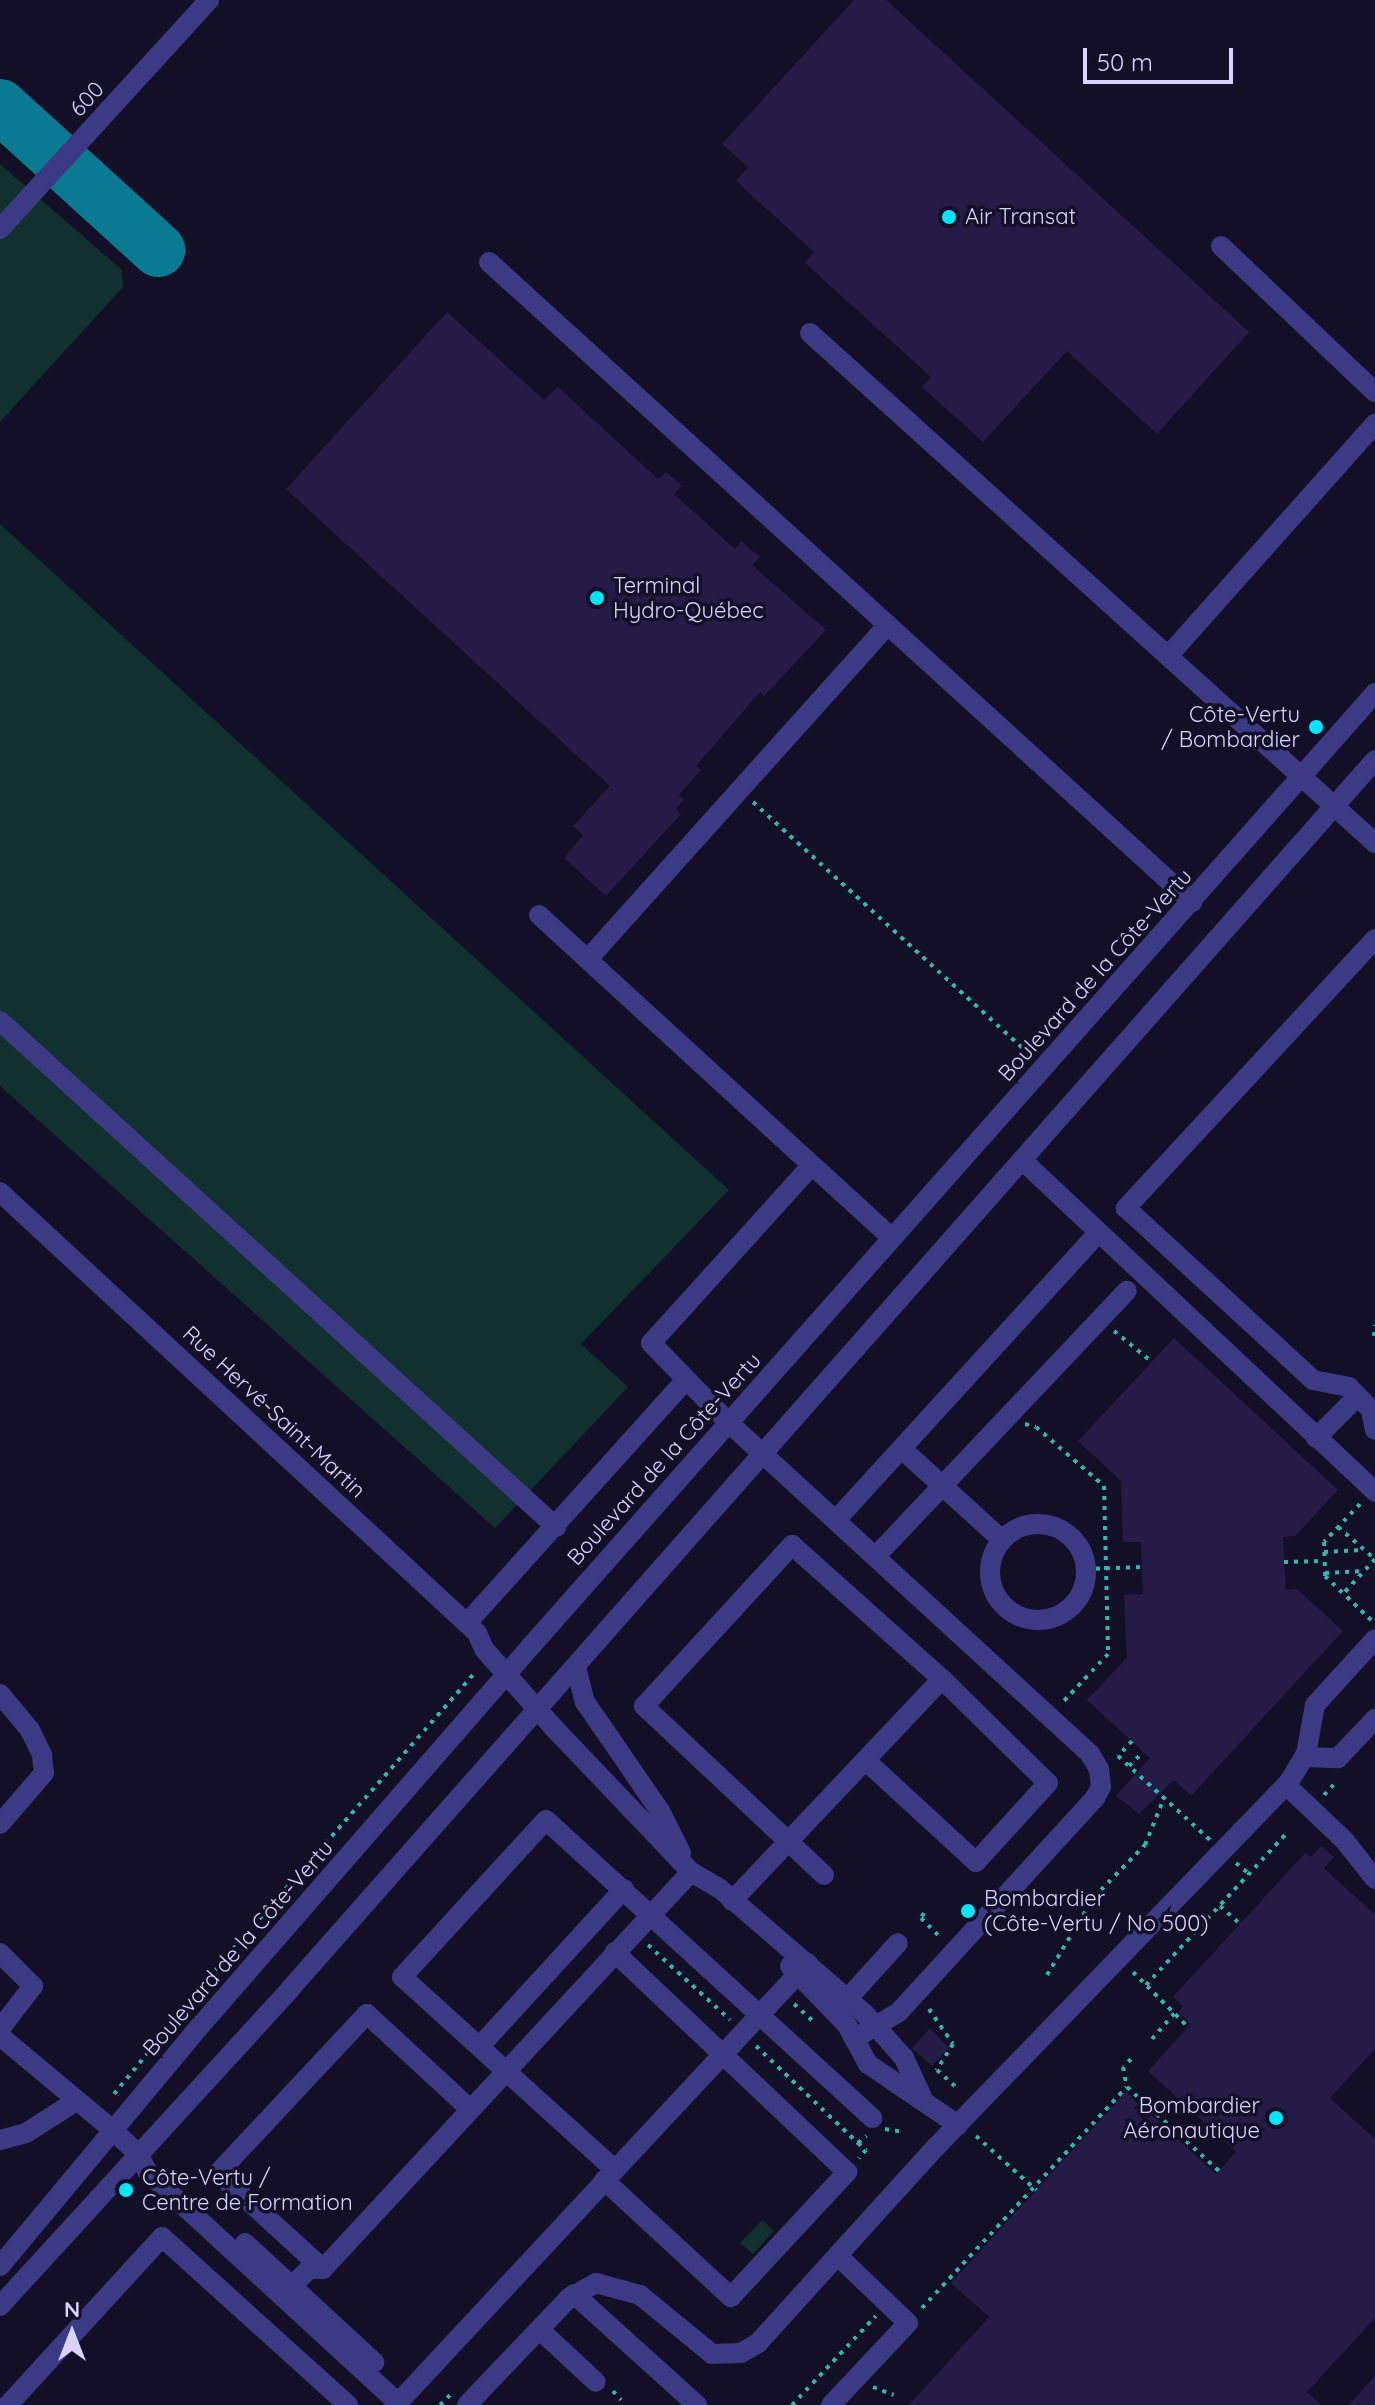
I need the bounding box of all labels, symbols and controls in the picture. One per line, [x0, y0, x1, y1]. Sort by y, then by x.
scale bar [1087, 32, 1237, 82]
text: 50 m [1097, 47, 1153, 77]
street label: 600 [64, 76, 110, 122]
place label: Air Transat [965, 204, 1076, 230]
marker: Air Transat [940, 208, 958, 226]
place label: Terminal Hydro-Québec [613, 572, 764, 624]
marker: Terminal Hydro-Québec [588, 589, 606, 607]
place label: Côte-Vertu / Bombardier [1161, 701, 1300, 752]
marker: Côte-Vertu / Bombardier [1307, 718, 1325, 736]
street label: Boulevard de la Côte-Vertu [993, 863, 1197, 1087]
street label: Rue Hervé-Saint-Martin [177, 1321, 371, 1503]
street label: Boulevard de la Côte-Vertu [562, 1347, 766, 1571]
street label: Boulevard de la Côte-Vertu [137, 1835, 339, 2061]
place label: Bombardier (Côte-Vertu / No 500) [984, 1885, 1208, 1936]
marker: Bombardier (Côte-Vertu / No 500) [959, 1902, 977, 1920]
place label: Bombardier Aéronautique [1123, 2092, 1260, 2144]
marker: Bombardier Aéronautique [1267, 2109, 1285, 2127]
place label: Côte-Vertu / Centre de Formation [142, 2164, 353, 2216]
marker: Côte-Vertu / Centre de Formation [117, 2181, 135, 2199]
north arrow [32, 2293, 112, 2373]
text: N [64, 2295, 80, 2323]

